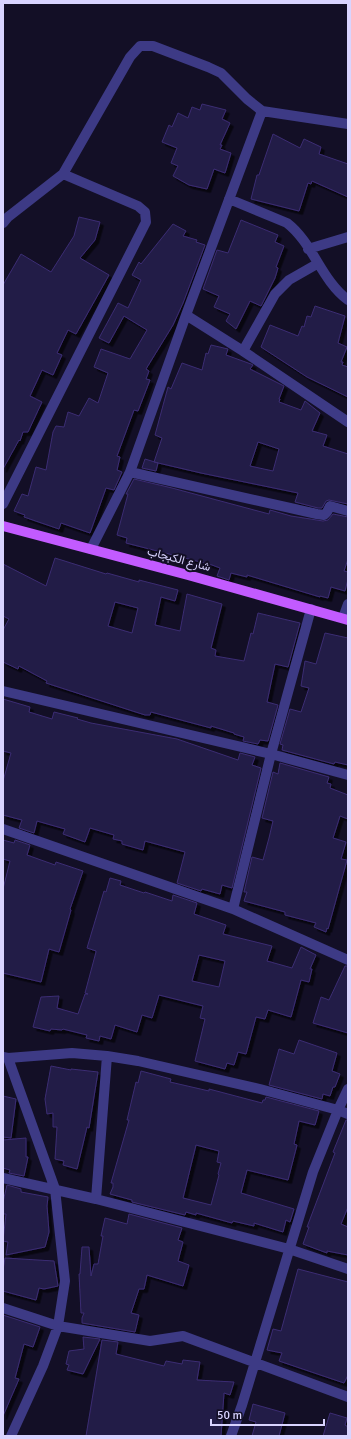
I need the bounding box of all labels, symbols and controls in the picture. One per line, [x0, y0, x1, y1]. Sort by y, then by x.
street label: شارع الكبجاب [145, 544, 212, 576]
scale bar [211, 1401, 324, 1427]
text: 50 m [217, 1408, 242, 1423]

